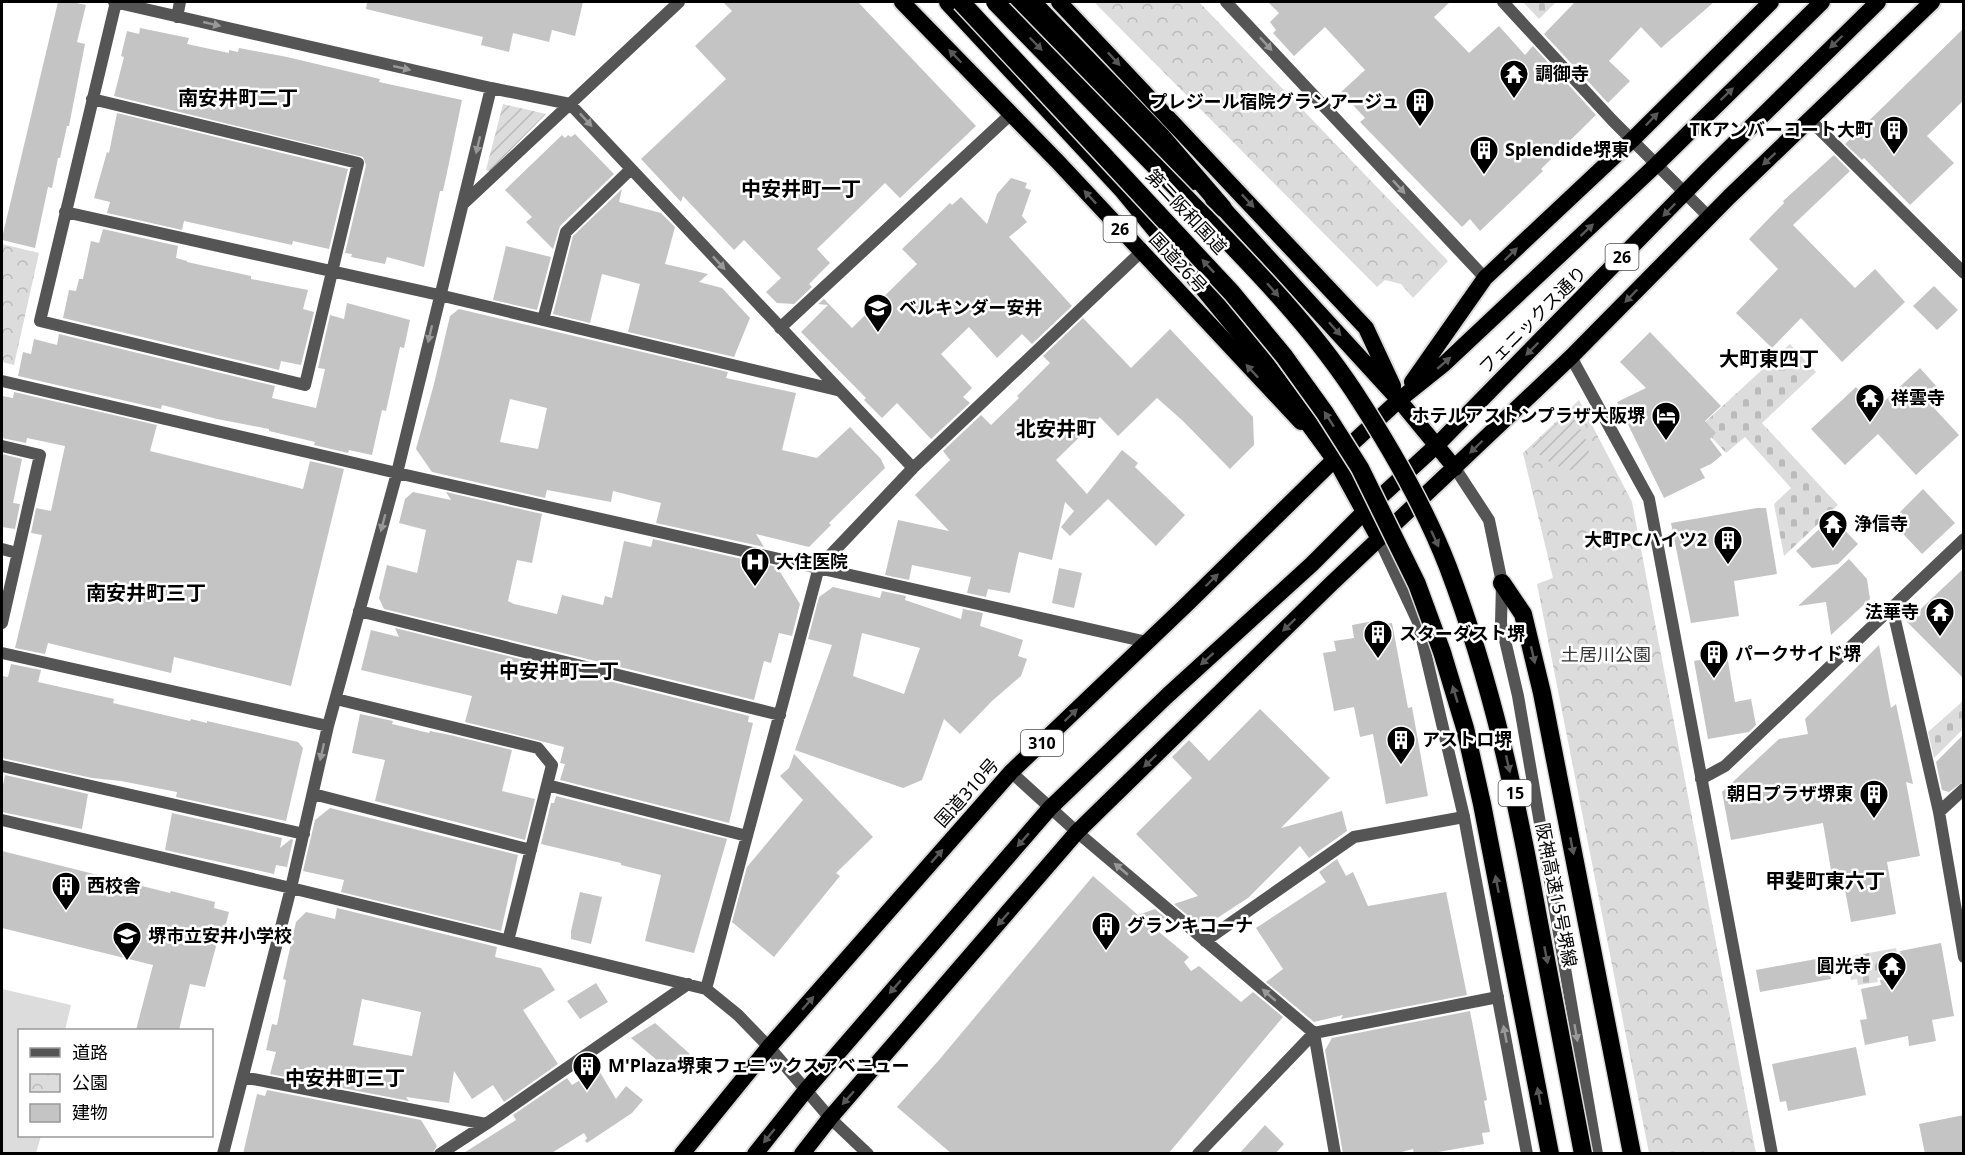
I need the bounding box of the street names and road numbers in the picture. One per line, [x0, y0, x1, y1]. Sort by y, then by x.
street label: 第二阪和国道 [1141, 164, 1232, 259]
road number: 26 [1104, 216, 1136, 242]
street label: 国道26号 [1145, 227, 1213, 298]
road number: 26 [1606, 244, 1638, 270]
street label: フェニックス通り [1473, 260, 1592, 379]
road number: 310 [1021, 730, 1063, 756]
street label: 国道310号 [929, 753, 1004, 832]
road number: 15 [1498, 780, 1532, 806]
street label: 阪神高速15号堺線 [1531, 821, 1583, 969]

